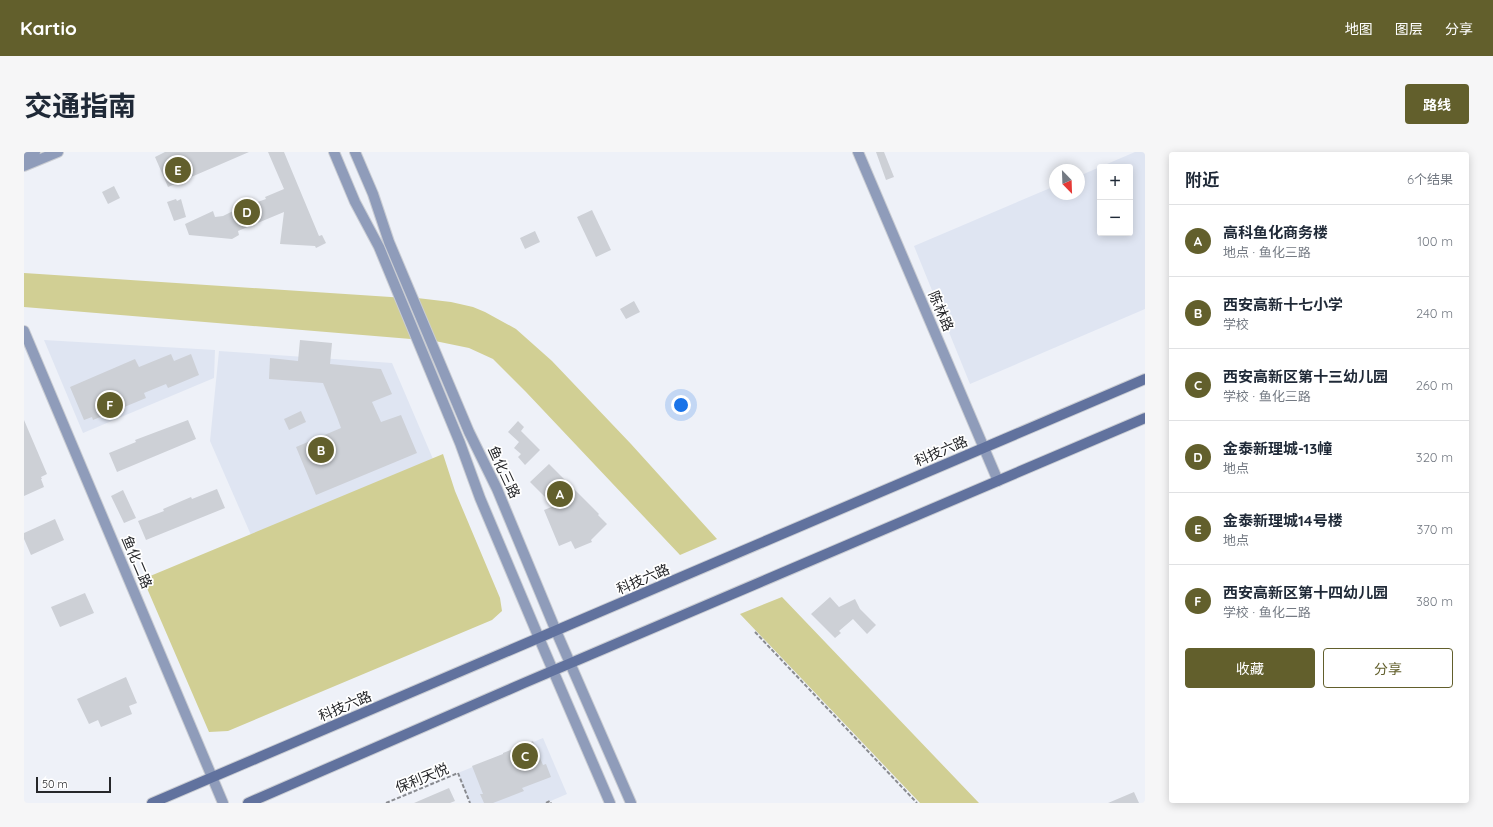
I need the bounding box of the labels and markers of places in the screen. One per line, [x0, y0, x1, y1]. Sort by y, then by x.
pin: E [165, 155, 191, 185]
pin: D [234, 197, 260, 227]
pin: F [97, 390, 123, 420]
pin: B [308, 435, 334, 465]
pin: A [547, 479, 573, 509]
pin: C [512, 741, 538, 771]

